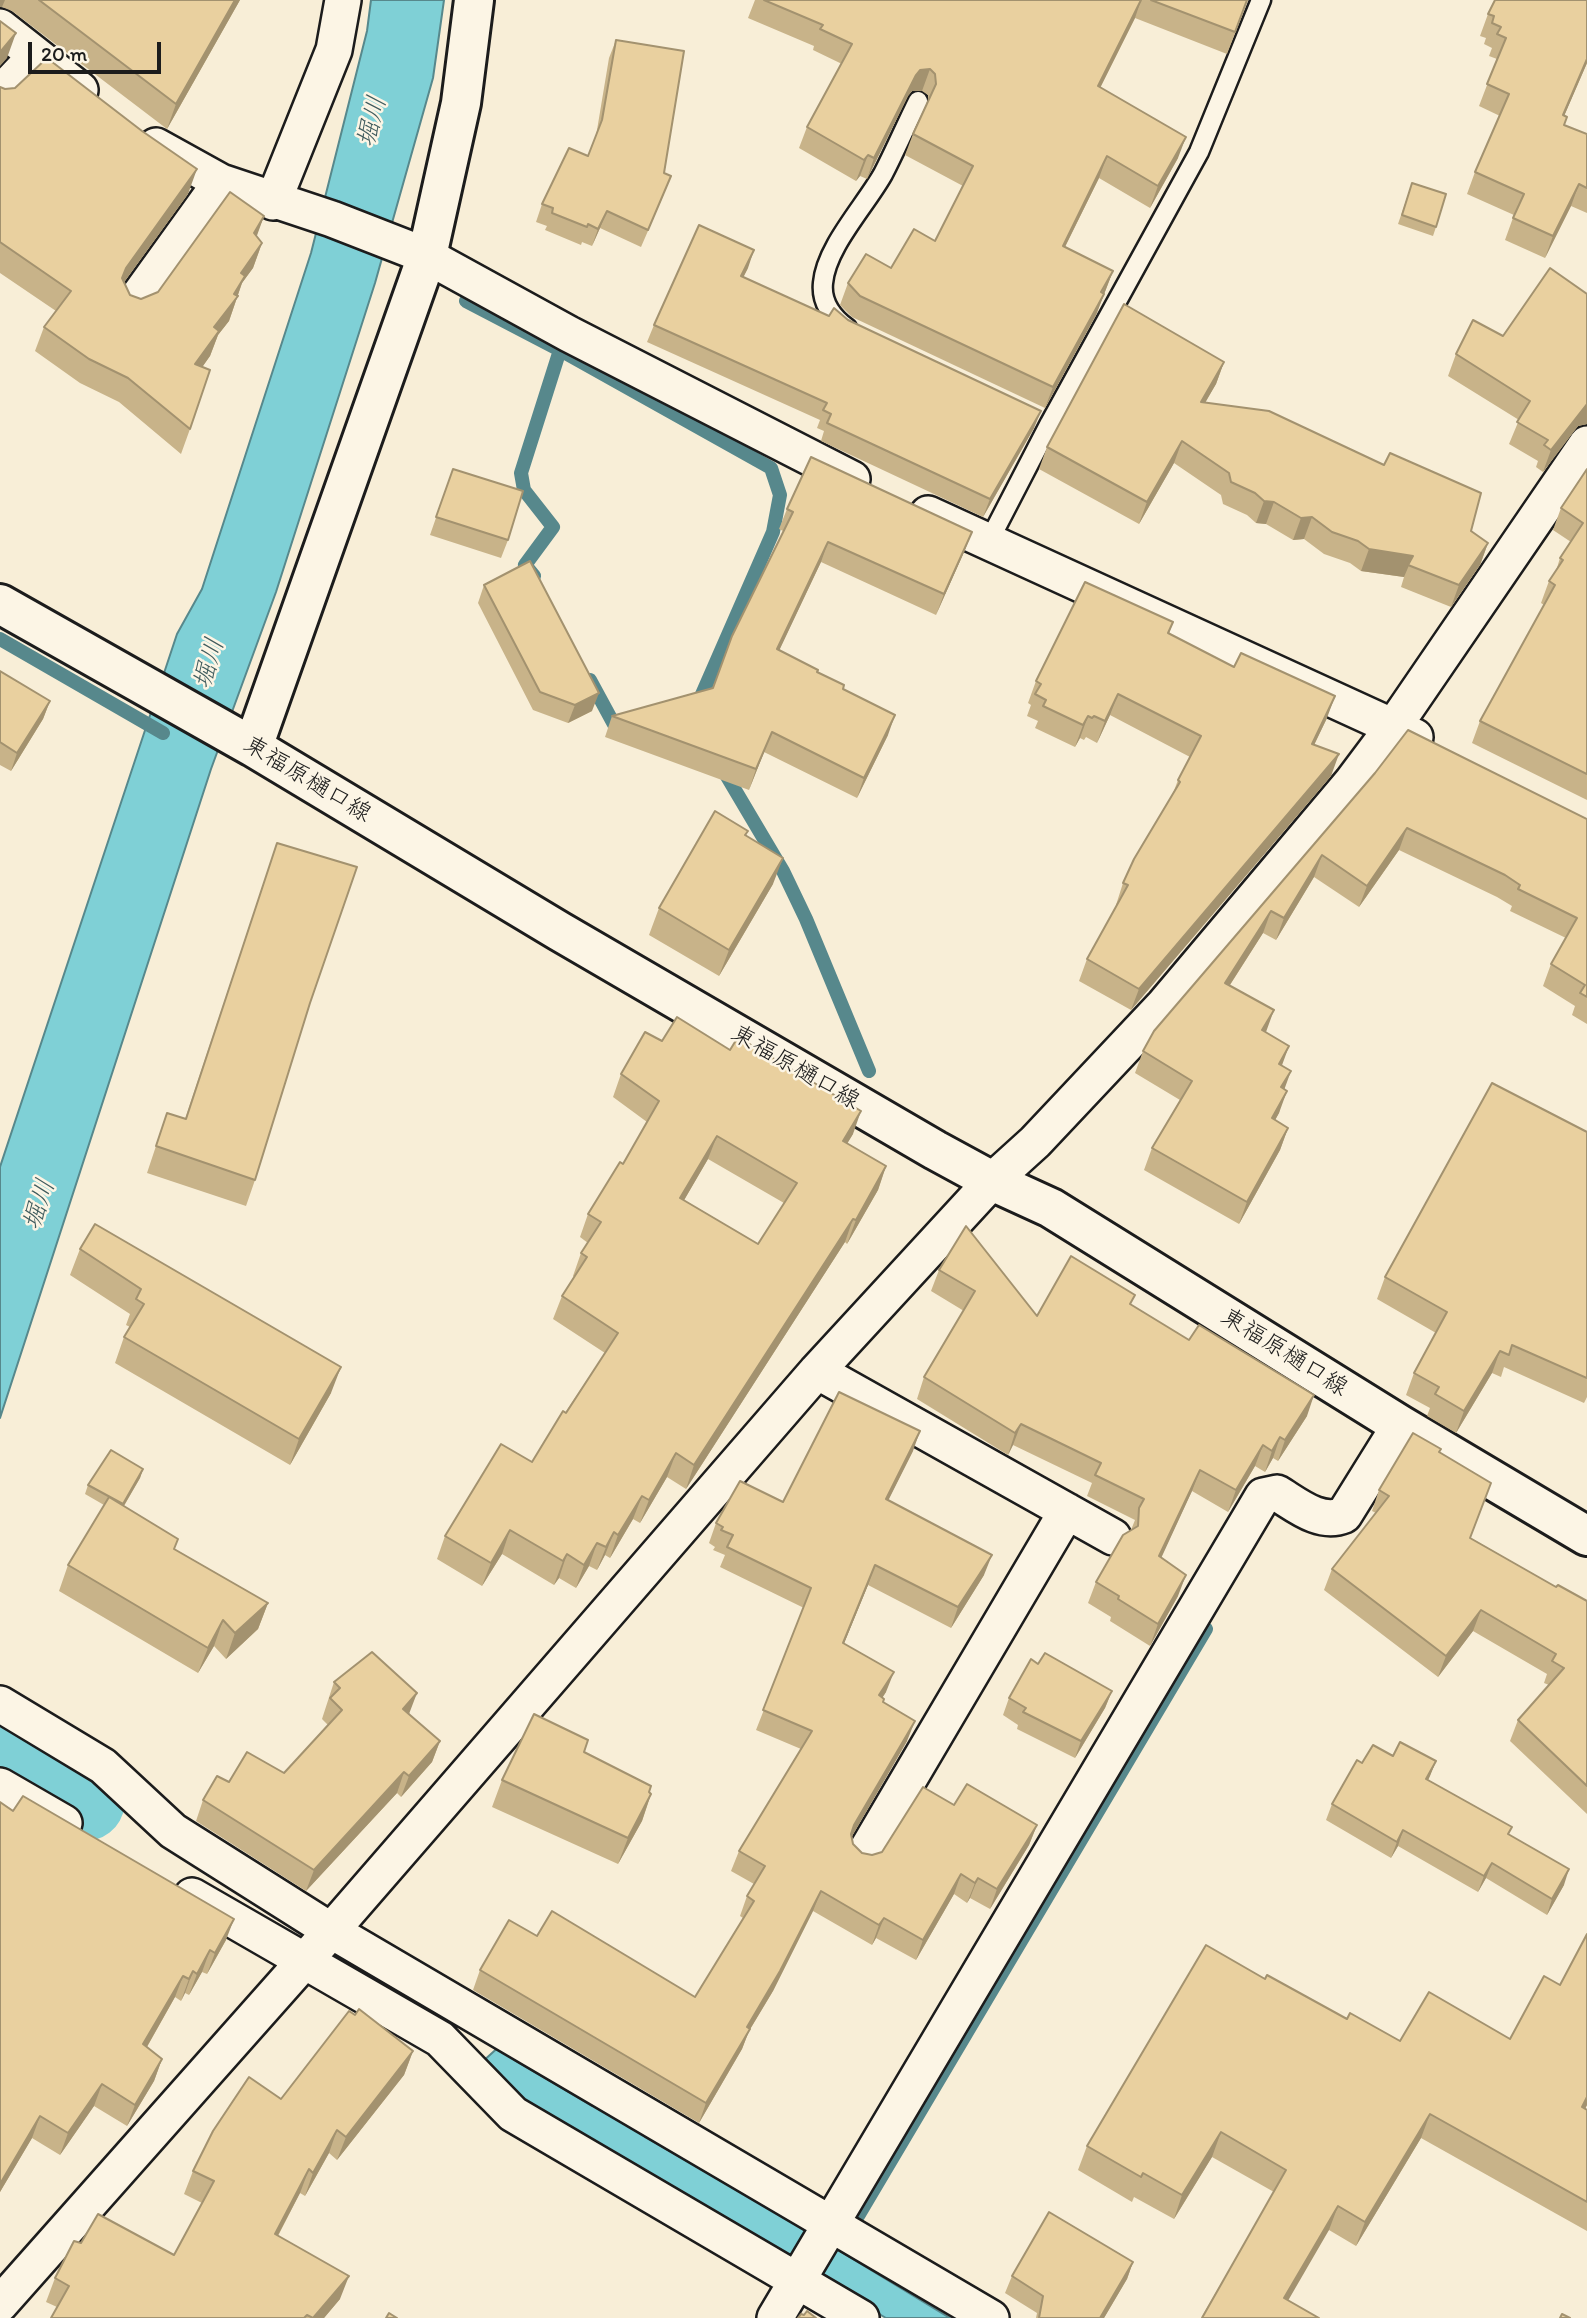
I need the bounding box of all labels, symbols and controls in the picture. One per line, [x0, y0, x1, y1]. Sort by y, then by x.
scale bar [32, 28, 164, 72]
text: 20 m [41, 41, 87, 66]
water label: 堀川 [352, 93, 394, 151]
water label: 堀川 [188, 635, 232, 693]
street label: 東福原樋口線 [238, 731, 376, 829]
street label: 東福原樋口線 [725, 1020, 865, 1116]
water label: 堀川 [17, 1175, 63, 1235]
street label: 東福原樋口線 [1215, 1303, 1353, 1403]

